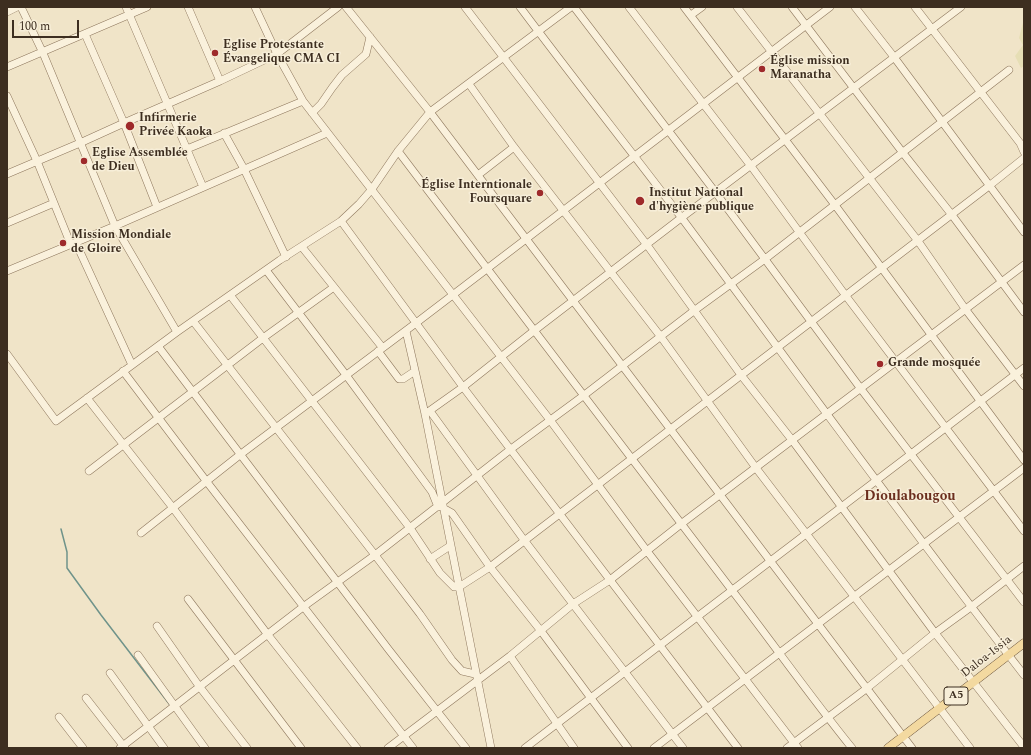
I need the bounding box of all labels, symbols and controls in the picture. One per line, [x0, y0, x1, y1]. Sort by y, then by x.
scale bar [14, 12, 81, 38]
text: 100 m [19, 17, 50, 36]
place label: Eglise Protestante Évangelique CMA CI [223, 39, 340, 67]
marker: Eglise Protestante Évangelique CMA CI [210, 48, 220, 58]
place label: Église mission Maranatha [770, 55, 850, 83]
marker: Église mission Maranatha [757, 64, 767, 74]
place label: Infirmerie Privée Kaoka [139, 112, 212, 140]
marker: Infirmerie Privée Kaoka [124, 120, 136, 132]
place label: Eglise Assemblée de Dieu [92, 147, 188, 175]
marker: Eglise Assemblée de Dieu [79, 156, 89, 166]
place label: Église Interntionale Foursquare [421, 179, 532, 207]
place label: Institut National d'hygiène publique [649, 187, 754, 215]
marker: Église Interntionale Foursquare [535, 188, 545, 198]
marker: Institut National d'hygiène publique [634, 195, 646, 207]
place label: Mission Mondiale de Gloire [71, 229, 171, 257]
marker: Mission Mondiale de Gloire [58, 238, 68, 248]
place label: Grande mosquée [888, 357, 980, 371]
marker: Grande mosquée [875, 359, 885, 369]
district label: Dioulabougou [864, 489, 956, 505]
street label: Daloa-Issia [959, 633, 1015, 681]
road number: A5 [944, 687, 968, 705]

